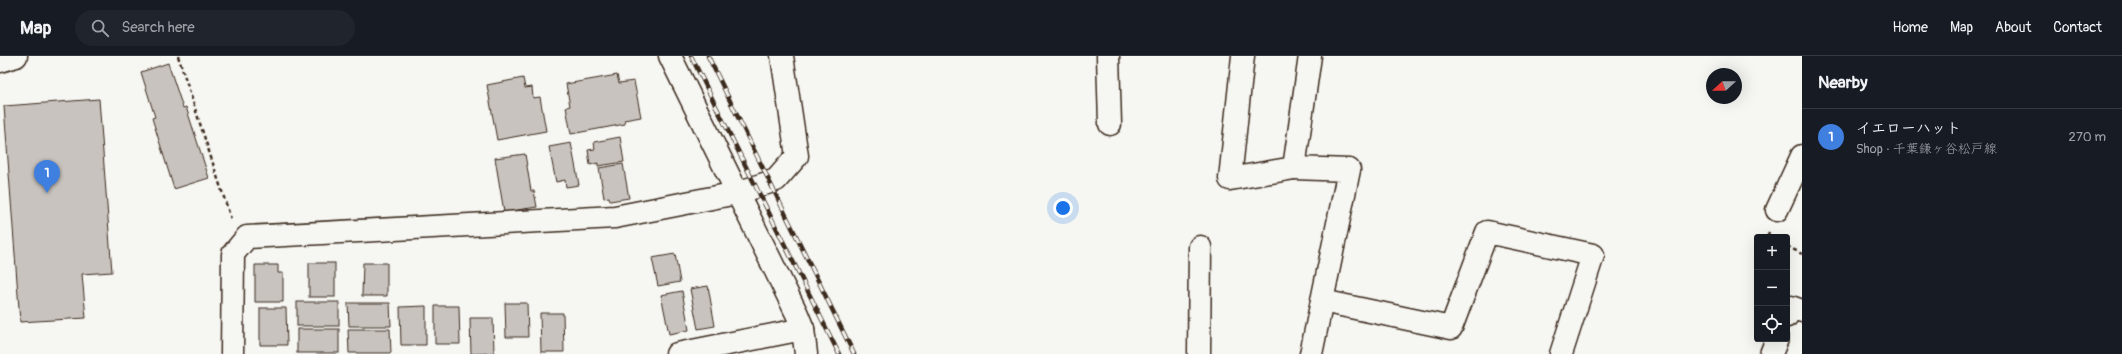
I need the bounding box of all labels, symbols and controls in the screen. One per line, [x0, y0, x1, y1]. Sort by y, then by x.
search box [75, 10, 355, 46]
text: Map [20, 16, 51, 40]
icon: search [89, 17, 111, 39]
text: Search here [121, 18, 195, 37]
text: Home [1893, 19, 1928, 36]
text: Map [1950, 19, 1973, 36]
text: About [1995, 19, 2031, 36]
text: Contact [2053, 19, 2102, 36]
north arrow [1706, 68, 1742, 104]
text: Nearby [1818, 72, 1867, 93]
text: イエローハット [1856, 119, 1961, 138]
text: 1 [1828, 129, 1834, 145]
text: 270 m [2069, 129, 2106, 145]
text: Shop · 千葉鎌ヶ谷松戸線 [1856, 141, 1997, 157]
pin: 1 [34, 160, 60, 193]
your location [1053, 198, 1073, 218]
map controls [1754, 234, 1790, 342]
button: + [1754, 234, 1790, 270]
button: − [1754, 270, 1790, 306]
button: locate [1754, 306, 1790, 342]

